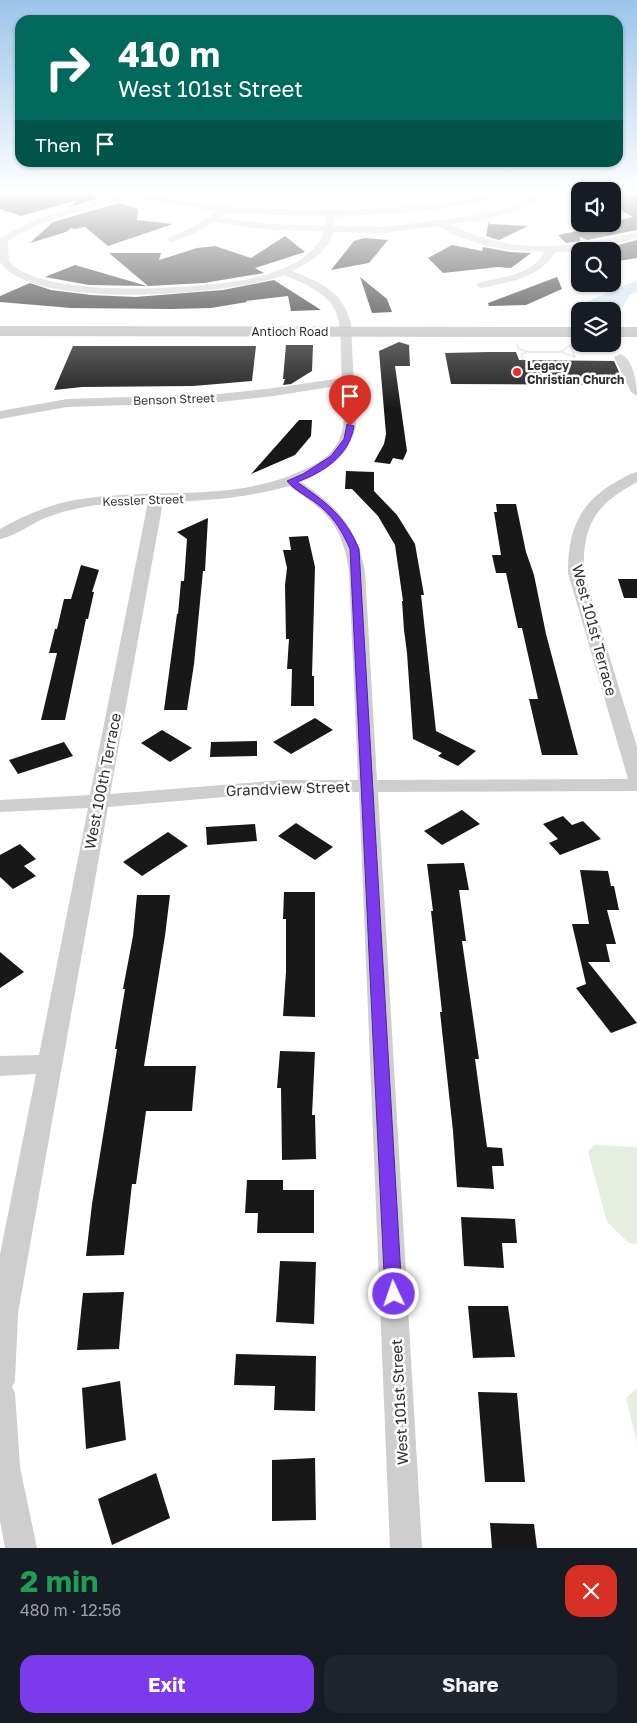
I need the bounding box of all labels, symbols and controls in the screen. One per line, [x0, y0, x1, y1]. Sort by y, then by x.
text: 410 m [118, 33, 220, 75]
icon: right [35, 35, 100, 100]
text: West 101st Street [118, 75, 303, 102]
icon: arrive [91, 130, 119, 158]
text: Then [35, 133, 81, 156]
map controls [571, 182, 621, 352]
button: sound [571, 182, 621, 232]
button: search [571, 242, 621, 292]
button: layers [571, 302, 621, 352]
street label: Antioch Road [252, 324, 328, 339]
place label: Legacy Christian Church [527, 358, 624, 387]
marker: Legacy Christian Church [511, 366, 523, 378]
pin [329, 375, 371, 426]
icon: arrive [336, 382, 364, 410]
street label: Benson Street [133, 390, 215, 408]
street label: Kessler Street [102, 491, 184, 509]
street label: West 101st Terrace [569, 562, 621, 698]
street label: West 100th Terrace [80, 711, 124, 851]
street label: Grandview Street [225, 777, 351, 799]
position arrow [367, 1267, 419, 1319]
street label: West 101st Street [387, 1339, 411, 1465]
text: 2 min [20, 1563, 98, 1599]
button: close [565, 1565, 617, 1617]
text: 480 m · 12:56 [20, 1600, 121, 1620]
button: Exit [20, 1655, 314, 1713]
button: Share [324, 1655, 617, 1713]

